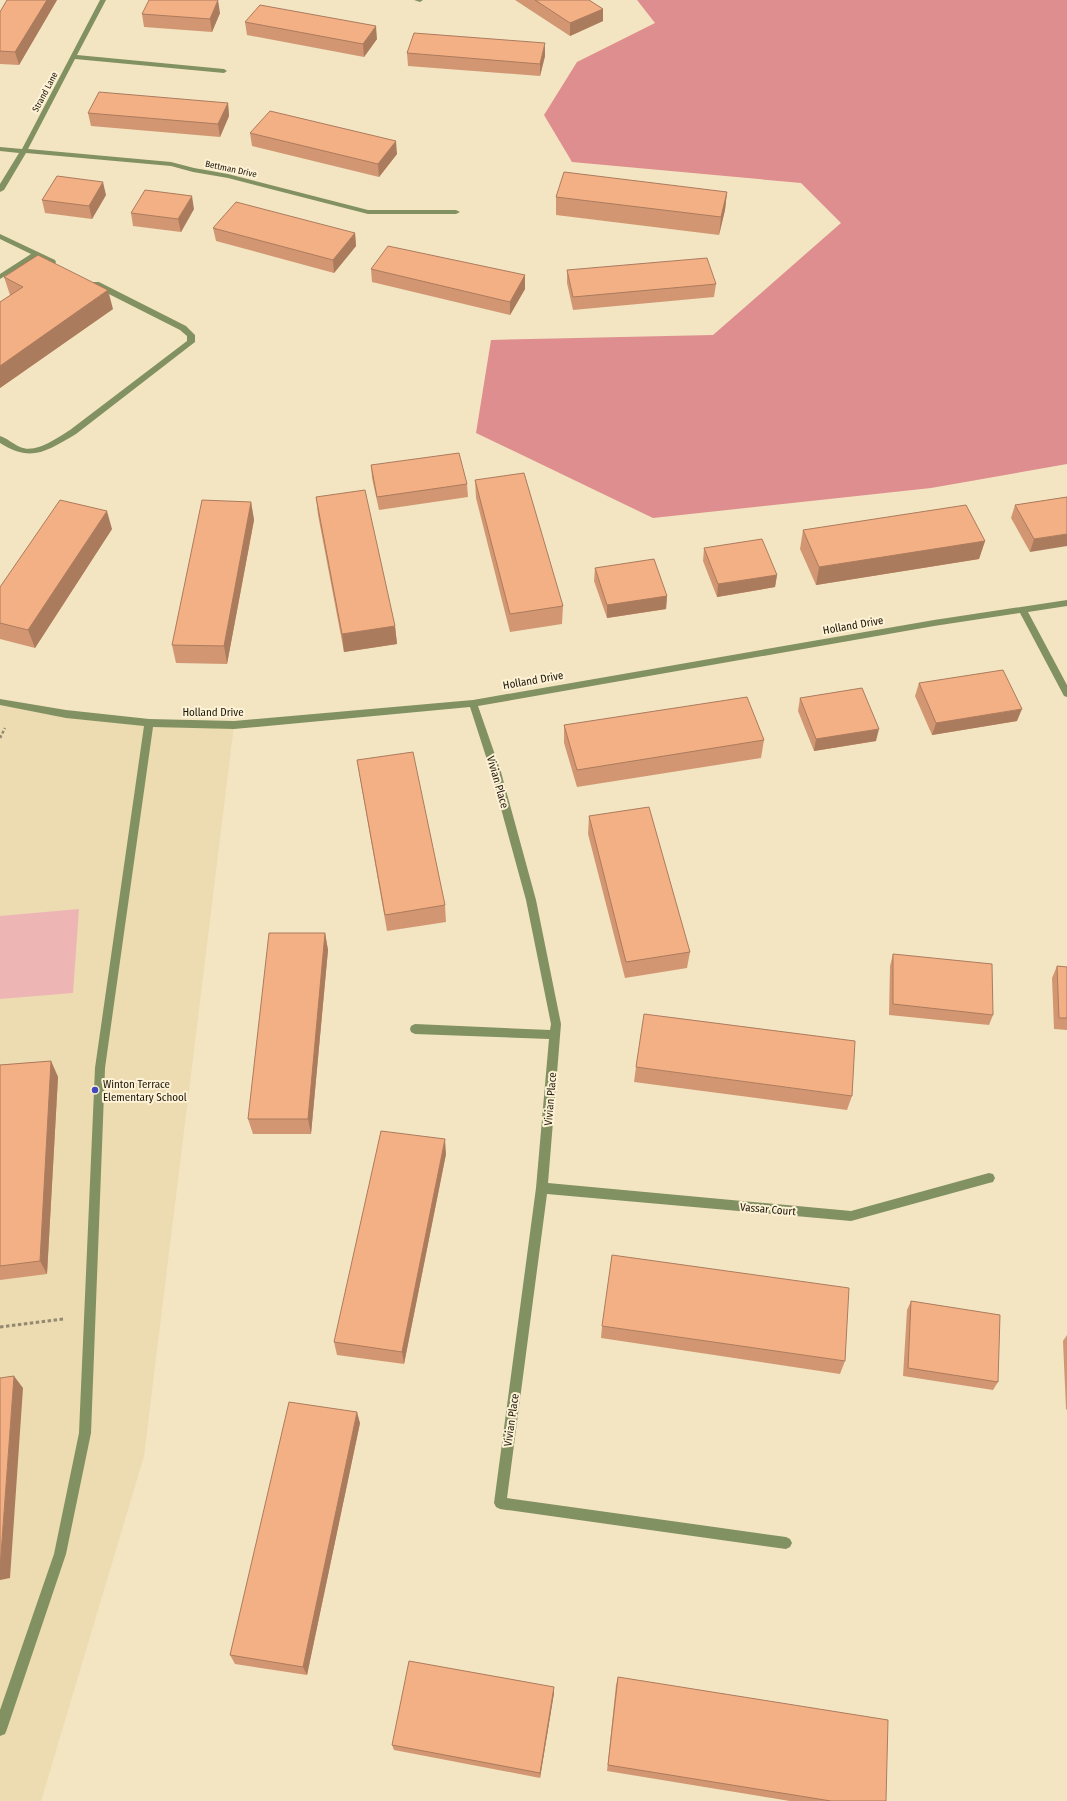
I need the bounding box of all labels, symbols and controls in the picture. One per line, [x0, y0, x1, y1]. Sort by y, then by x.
street label: Strand Lane [30, 70, 60, 114]
street label: Bettman Drive [204, 159, 258, 179]
street label: Holland Drive [822, 614, 884, 637]
street label: Holland Drive [502, 669, 564, 692]
street label: Holland Drive [182, 706, 244, 719]
street label: Vivian Place [484, 755, 511, 810]
street label: Vivian Place [542, 1072, 559, 1126]
place label: Winton Terrace Elementary School [103, 1078, 187, 1104]
marker: Winton Terrace Elementary School [90, 1085, 100, 1095]
street label: Vassar Court [740, 1201, 797, 1218]
street label: Vivian Place [501, 1393, 522, 1448]

